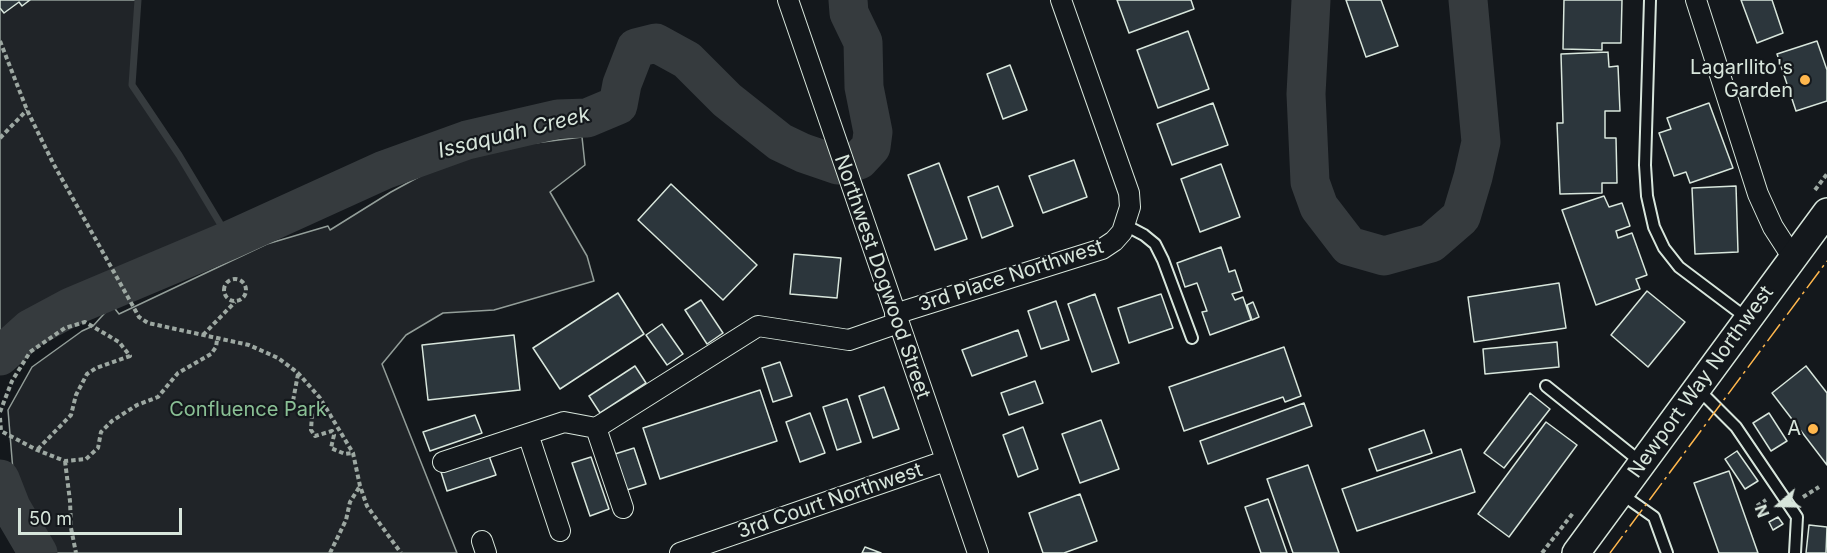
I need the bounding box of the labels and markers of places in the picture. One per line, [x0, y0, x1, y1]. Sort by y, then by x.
place label: Lagarllito's Garden [1690, 56, 1793, 103]
marker: Lagarllito's Garden [1798, 73, 1812, 87]
place label: A [1787, 417, 1801, 441]
marker: A [1806, 422, 1820, 436]

